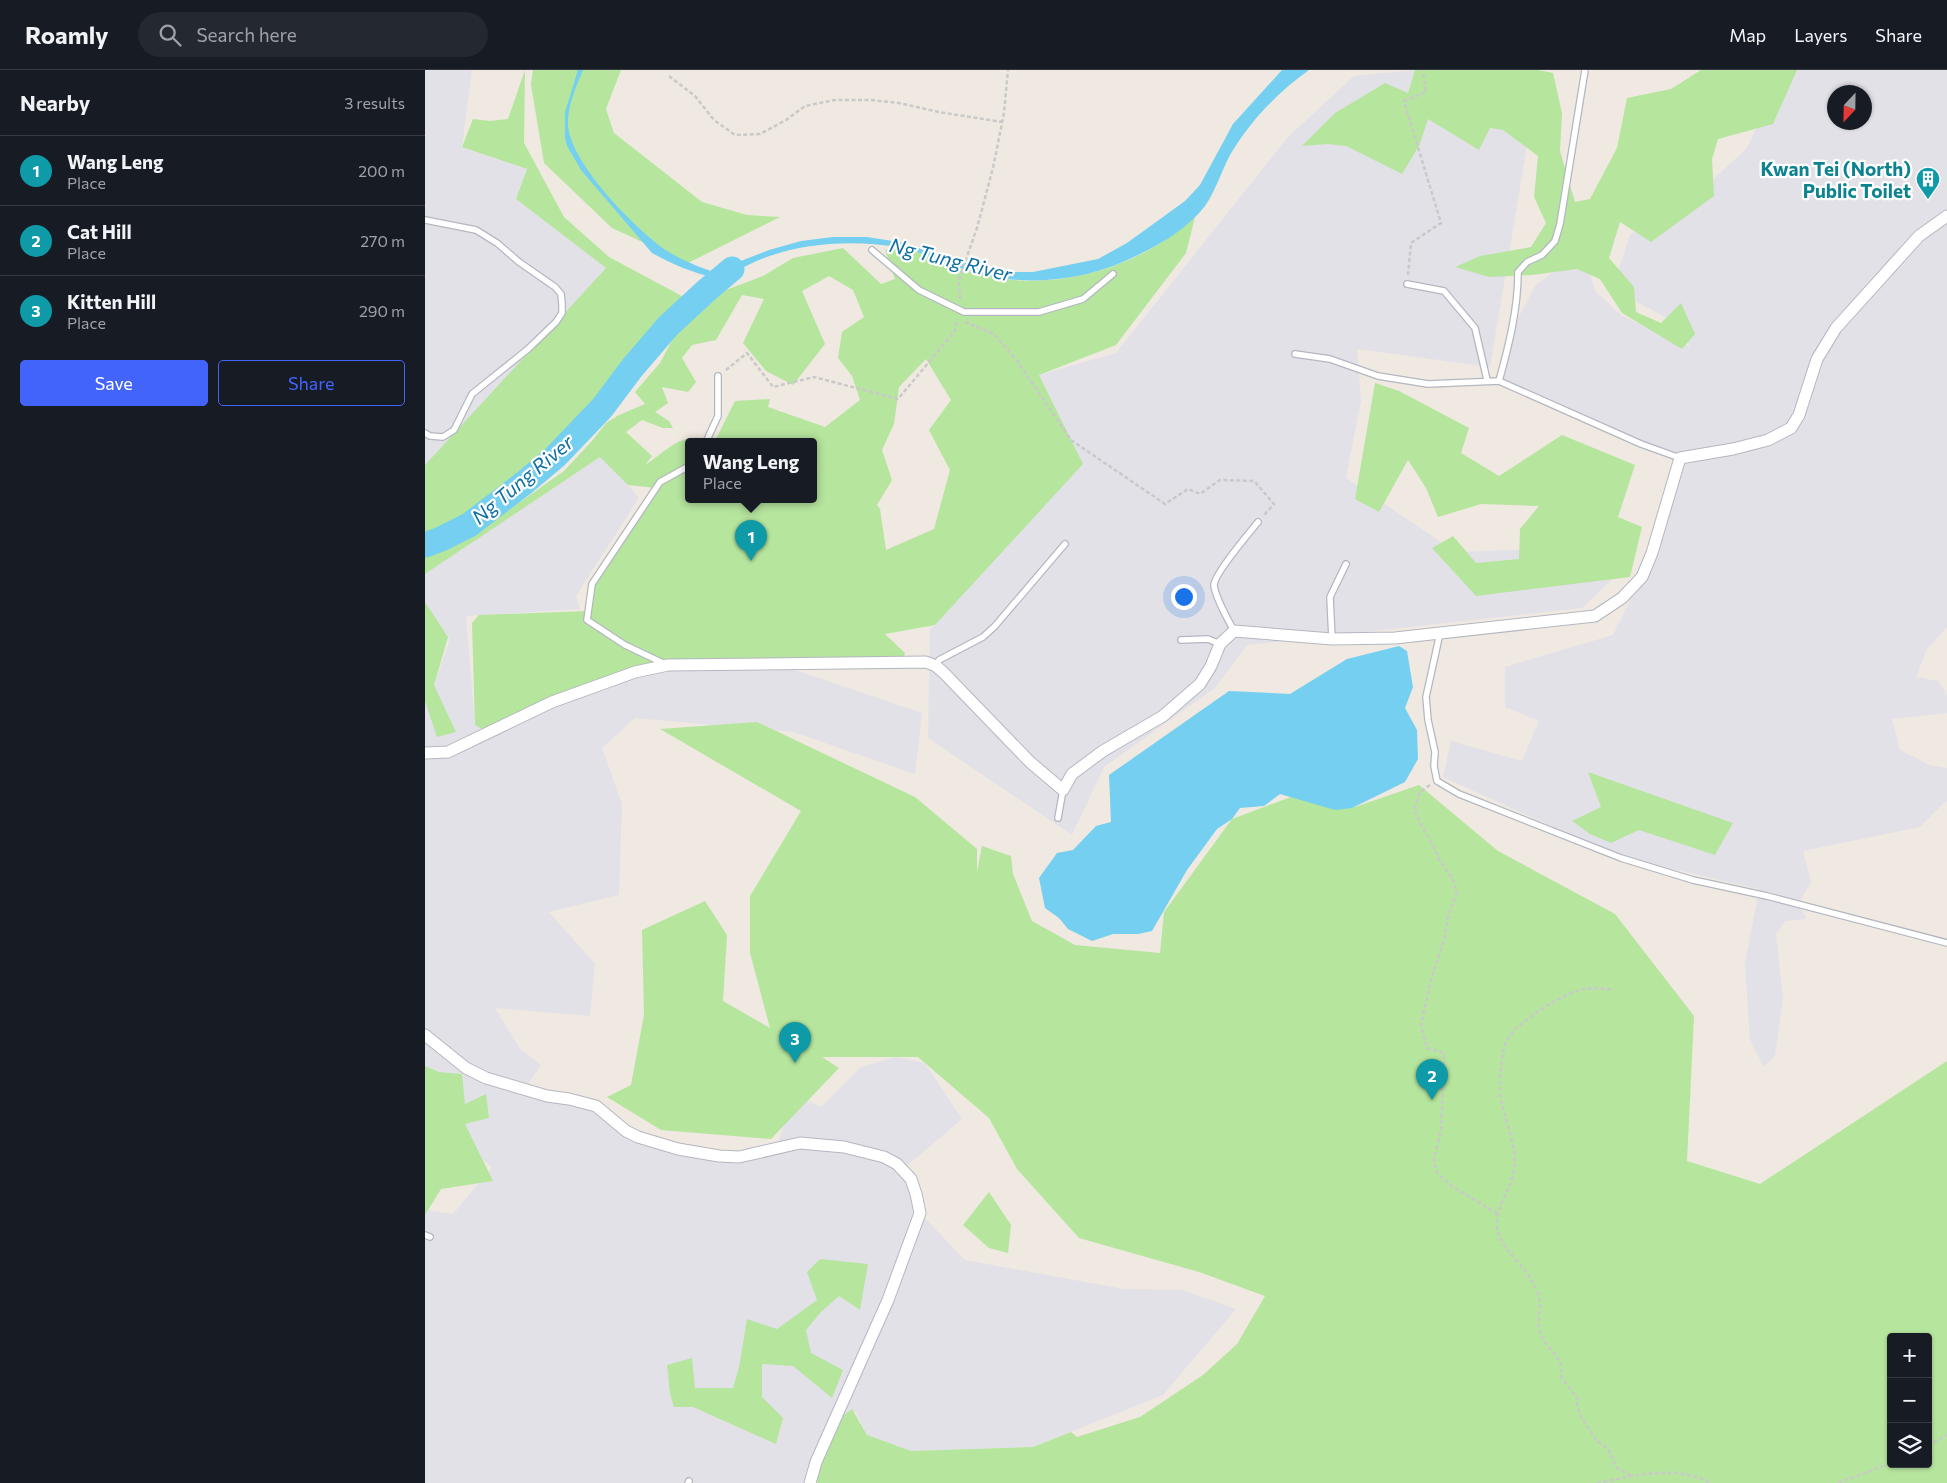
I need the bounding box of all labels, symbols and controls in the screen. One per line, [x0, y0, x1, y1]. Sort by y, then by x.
search box [138, 12, 488, 57]
text: Roamly [25, 20, 108, 49]
icon: search [156, 21, 184, 49]
text: Search here [196, 23, 297, 46]
text: Map [1729, 24, 1766, 46]
text: Layers [1794, 24, 1847, 46]
text: Share [1875, 24, 1922, 46]
north arrow [1827, 85, 1872, 130]
text: Nearby [20, 90, 90, 115]
text: 3 results [344, 93, 405, 112]
text: Wang Leng [67, 150, 163, 173]
place label: Kwan Tei (North) Public Toilet [1761, 157, 1911, 202]
text: 1 [32, 161, 40, 180]
text: 200 m [358, 161, 405, 180]
building icon: Kwan Tei (North) Public Toilet [1915, 166, 1941, 200]
text: Place [67, 173, 106, 192]
text: Cat Hill [67, 220, 132, 243]
text: 2 [31, 231, 41, 250]
text: 270 m [360, 231, 405, 250]
water label: Ng Tung River [887, 232, 1016, 286]
text: Place [67, 243, 106, 262]
text: Kitten Hill [67, 290, 156, 313]
text: 3 [31, 301, 41, 320]
text: 290 m [359, 301, 405, 320]
text: Place [67, 313, 106, 332]
button: Save [20, 360, 208, 406]
button: Share [218, 360, 405, 406]
water label: Ng Tung River [466, 429, 578, 528]
popup [685, 438, 817, 503]
text: Wang Leng [703, 450, 799, 473]
text: Place [703, 473, 742, 492]
pin: 1 [735, 520, 767, 561]
your location [1171, 584, 1197, 610]
pin: 3 [779, 1022, 811, 1063]
pin: 2 [1416, 1059, 1448, 1100]
map controls [1887, 1333, 1932, 1468]
button: + [1887, 1333, 1932, 1378]
button: − [1887, 1378, 1932, 1423]
button: layers [1887, 1423, 1932, 1468]

